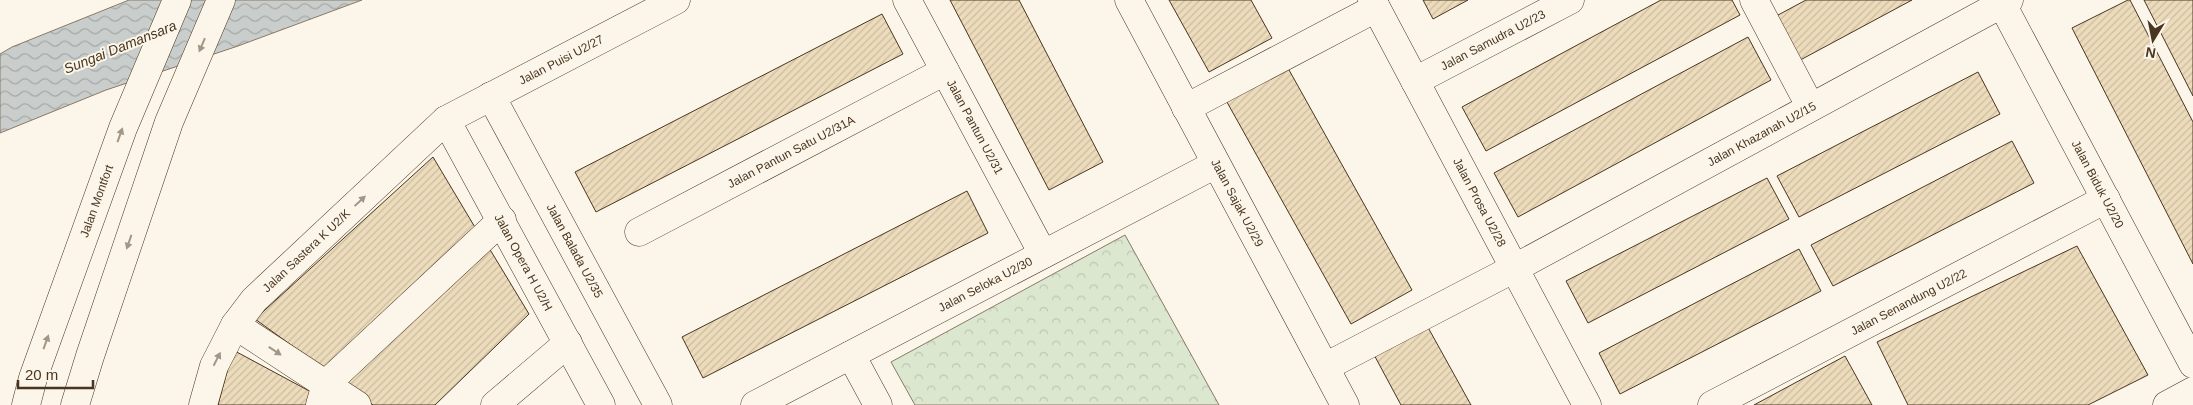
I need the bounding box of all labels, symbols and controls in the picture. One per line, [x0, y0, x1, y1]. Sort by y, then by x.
street label: Jalan Samudra U2/23 [1438, 7, 1548, 73]
north arrow [2128, 15, 2178, 65]
water label: Sungai Damansara [61, 17, 179, 77]
street label: Jalan Puisi U2/27 [516, 32, 606, 88]
one-way arrow [198, 38, 206, 52]
text: N [2144, 44, 2157, 62]
street label: Jalan Pantun U2/31 [944, 77, 1006, 177]
street label: Jalan Khazanah U2/15 [1705, 99, 1819, 169]
street label: Jalan Pantun Satu U2/31A [725, 113, 857, 191]
one-way arrow [117, 128, 124, 143]
street label: Jalan Biduk U2/20 [2069, 138, 2127, 231]
street label: Jalan Prosa U2/28 [1450, 155, 1509, 249]
street label: Jalan Sajak U2/29 [1208, 157, 1267, 250]
street label: Jalan Montfort [77, 162, 116, 239]
one-way arrow [354, 195, 367, 206]
street label: Jalan Balada U2/35 [544, 201, 606, 301]
street label: Jalan Sastera K U2/K [260, 206, 353, 295]
street label: Jalan Opera H U2/H [491, 211, 555, 313]
one-way arrow [124, 234, 132, 249]
street label: Jalan Seloka U2/30 [936, 254, 1035, 315]
street label: Jalan Senandung U2/22 [1848, 266, 1969, 338]
one-way arrow [42, 334, 50, 349]
one-way arrow [269, 347, 282, 356]
one-way arrow [213, 351, 221, 366]
scale bar [18, 358, 92, 390]
text: 20 m [25, 366, 58, 383]

